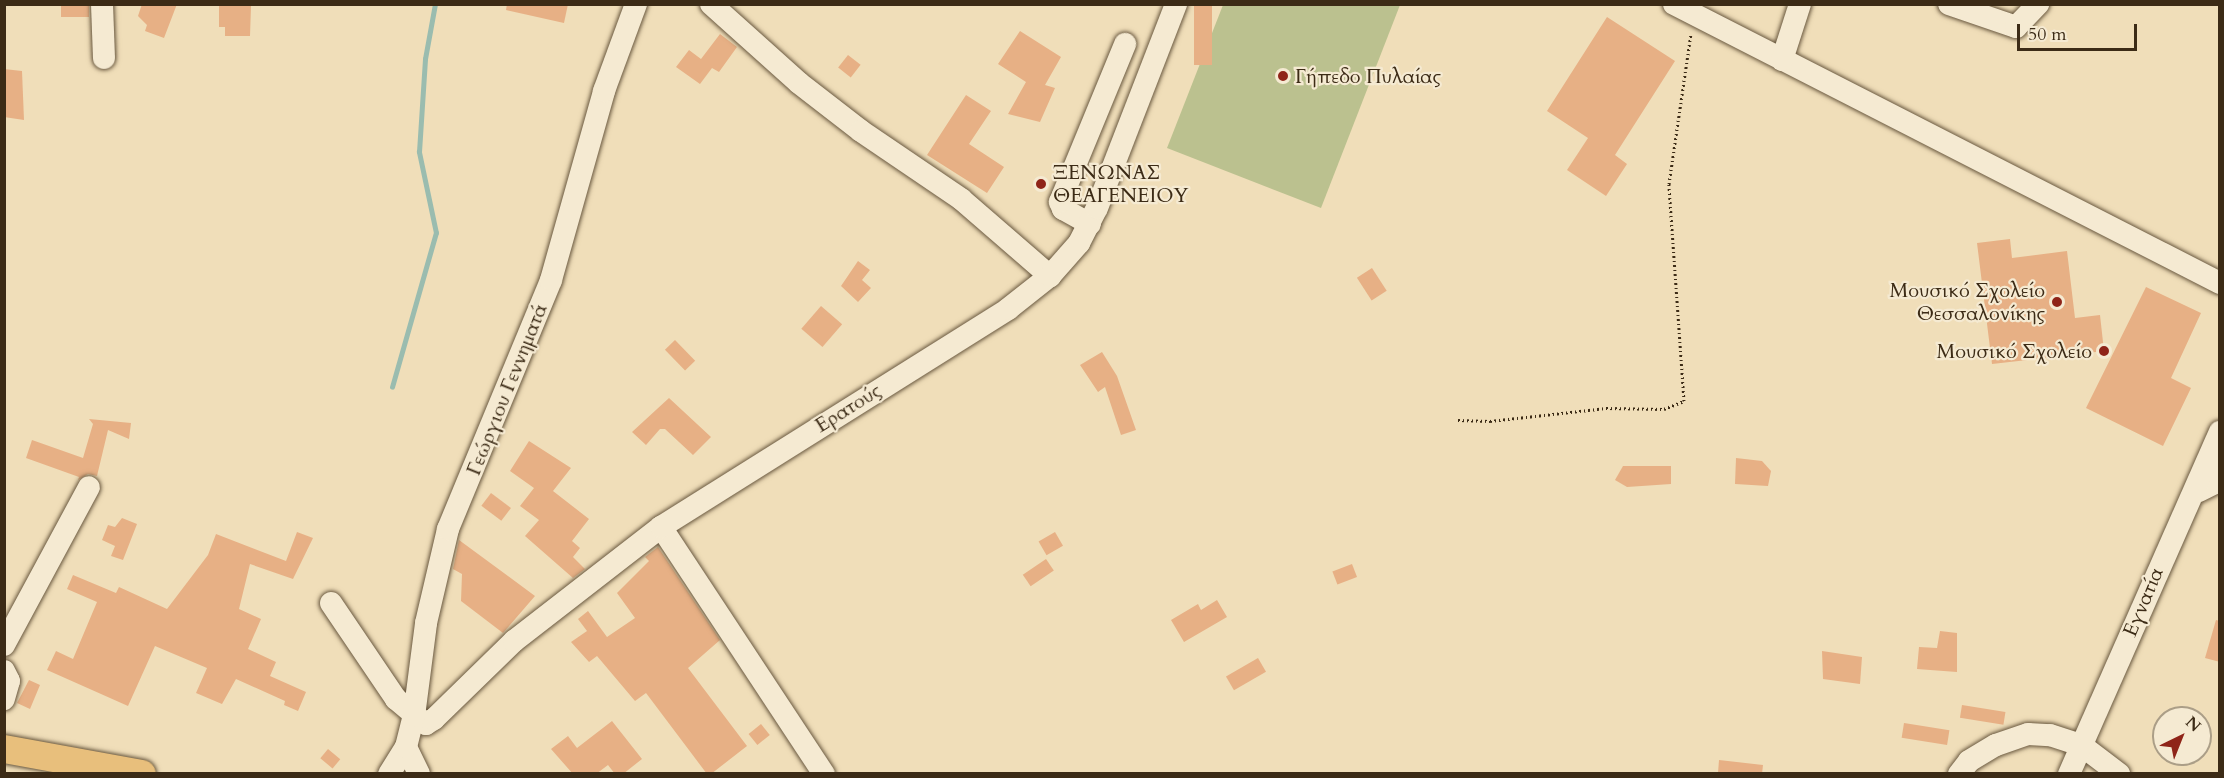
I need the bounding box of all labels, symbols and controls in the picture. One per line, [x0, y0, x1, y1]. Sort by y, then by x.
scale bar [2020, 12, 2140, 50]
text: 50 m [2028, 22, 2067, 47]
place label: Γήπεδο Πυλαίας [1295, 64, 1441, 88]
marker: Γήπεδο Πυλαίας [1276, 69, 1290, 83]
place label: ΞΕΝΩΝΑΣ ΘΕΑΓΕΝΕΙΟΥ [1053, 160, 1188, 207]
marker: ΞΕΝΩΝΑΣ ΘΕΑΓΕΝΕΙΟΥ [1034, 177, 1048, 191]
place label: Μουσικό Σχολείο Θεσσαλονίκης [1889, 278, 2045, 325]
marker: Μουσικό Σχολείο Θεσσαλονίκης [2050, 295, 2064, 309]
street label: Γεώργιου Γεννηματά [461, 299, 553, 479]
place label: Μουσικό Σχολείο [1936, 339, 2092, 363]
marker: Μουσικό Σχολείο [2097, 344, 2111, 358]
street label: Ερατούς [811, 378, 885, 438]
street label: Εγνατία [2118, 564, 2168, 640]
north arrow [2152, 706, 2212, 766]
text: N [2180, 712, 2205, 737]

